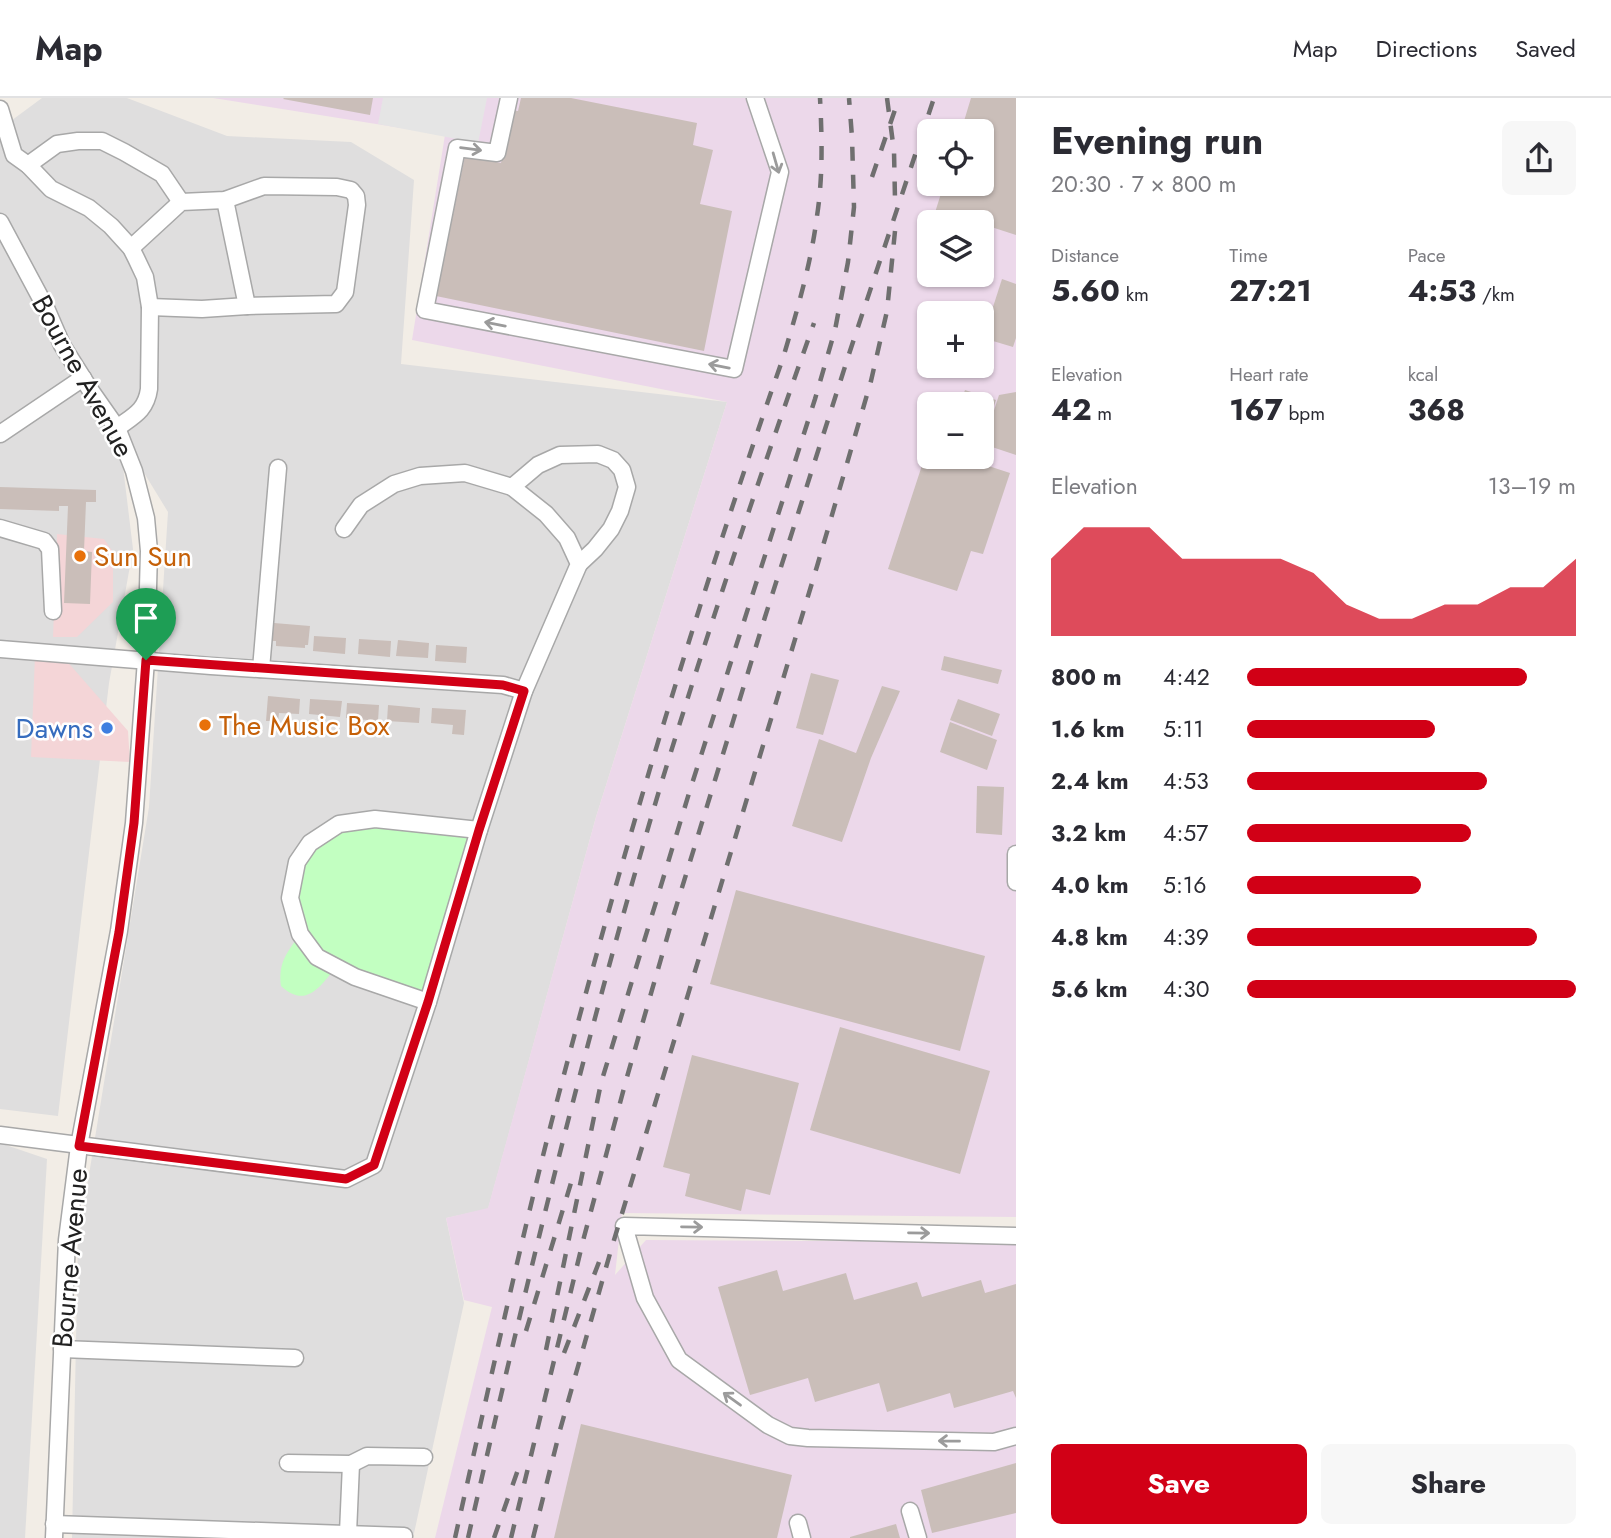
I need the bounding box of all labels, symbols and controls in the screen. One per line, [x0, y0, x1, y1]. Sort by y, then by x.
text: Map [35, 25, 103, 72]
text: Map [1293, 31, 1338, 66]
text: Directions [1376, 31, 1477, 66]
text: Saved [1515, 31, 1576, 66]
text: Evening run [1051, 113, 1263, 168]
map controls [917, 119, 994, 469]
button: locate [917, 119, 994, 196]
button: share [1502, 121, 1576, 195]
one-way arrow [459, 143, 482, 156]
one-way arrow [771, 151, 784, 173]
text: 20:30 · 7 × 800 m [1051, 167, 1236, 201]
button: layers [917, 210, 994, 287]
text: Distance [1051, 242, 1119, 269]
text: Time [1229, 242, 1268, 269]
text: Pace [1408, 242, 1446, 269]
text: 5.60 [1051, 269, 1120, 312]
text: 27:21 [1229, 269, 1312, 312]
text: 4:53 [1408, 269, 1476, 312]
text: km [1120, 281, 1149, 308]
text: /km [1476, 281, 1515, 308]
street label: Bourne Avenue [21, 287, 145, 465]
button: + [917, 301, 994, 378]
one-way arrow [484, 316, 507, 330]
one-way arrow [708, 359, 731, 372]
text: Elevation [1051, 361, 1123, 388]
text: Heart rate [1229, 361, 1309, 388]
text: kcal [1408, 361, 1438, 388]
text: 42 [1051, 388, 1092, 431]
text: 167 [1229, 388, 1283, 431]
text: 368 [1408, 388, 1465, 431]
button: − [917, 392, 994, 469]
text: m [1092, 400, 1112, 427]
text: bpm [1283, 400, 1325, 427]
text: Elevation [1051, 469, 1138, 503]
text: 13–19 m [1488, 469, 1576, 503]
place label: Sun Sun [94, 536, 192, 577]
marker: Sun Sun [72, 548, 88, 564]
pin [116, 588, 176, 660]
icon: arrive [127, 599, 165, 637]
text: 800 m [1051, 660, 1122, 694]
text: 4:42 [1163, 660, 1210, 694]
place label: The Music Box [219, 705, 390, 746]
place label: Dawns [16, 708, 93, 749]
text: 1.6 km [1051, 712, 1125, 746]
text: 5:11 [1163, 712, 1204, 746]
marker: The Music Box [197, 717, 213, 733]
marker: Dawns [99, 720, 115, 736]
text: 2.4 km [1051, 764, 1129, 798]
text: 4:53 [1163, 764, 1209, 798]
text: 3.2 km [1051, 816, 1126, 850]
text: 4:57 [1163, 816, 1208, 850]
text: 4.0 km [1051, 868, 1129, 902]
text: 5:16 [1163, 868, 1206, 902]
text: 4.8 km [1051, 920, 1128, 954]
text: 4:39 [1163, 920, 1209, 954]
text: 5.6 km [1051, 972, 1128, 1006]
text: 4:30 [1163, 972, 1210, 1006]
street label: Bourne Avenue [42, 1167, 98, 1349]
one-way arrow [680, 1221, 703, 1234]
one-way arrow [907, 1227, 930, 1240]
one-way arrow [723, 1392, 742, 1407]
one-way arrow [937, 1435, 960, 1448]
button: Save [1051, 1444, 1307, 1524]
button: Share [1321, 1444, 1576, 1524]

